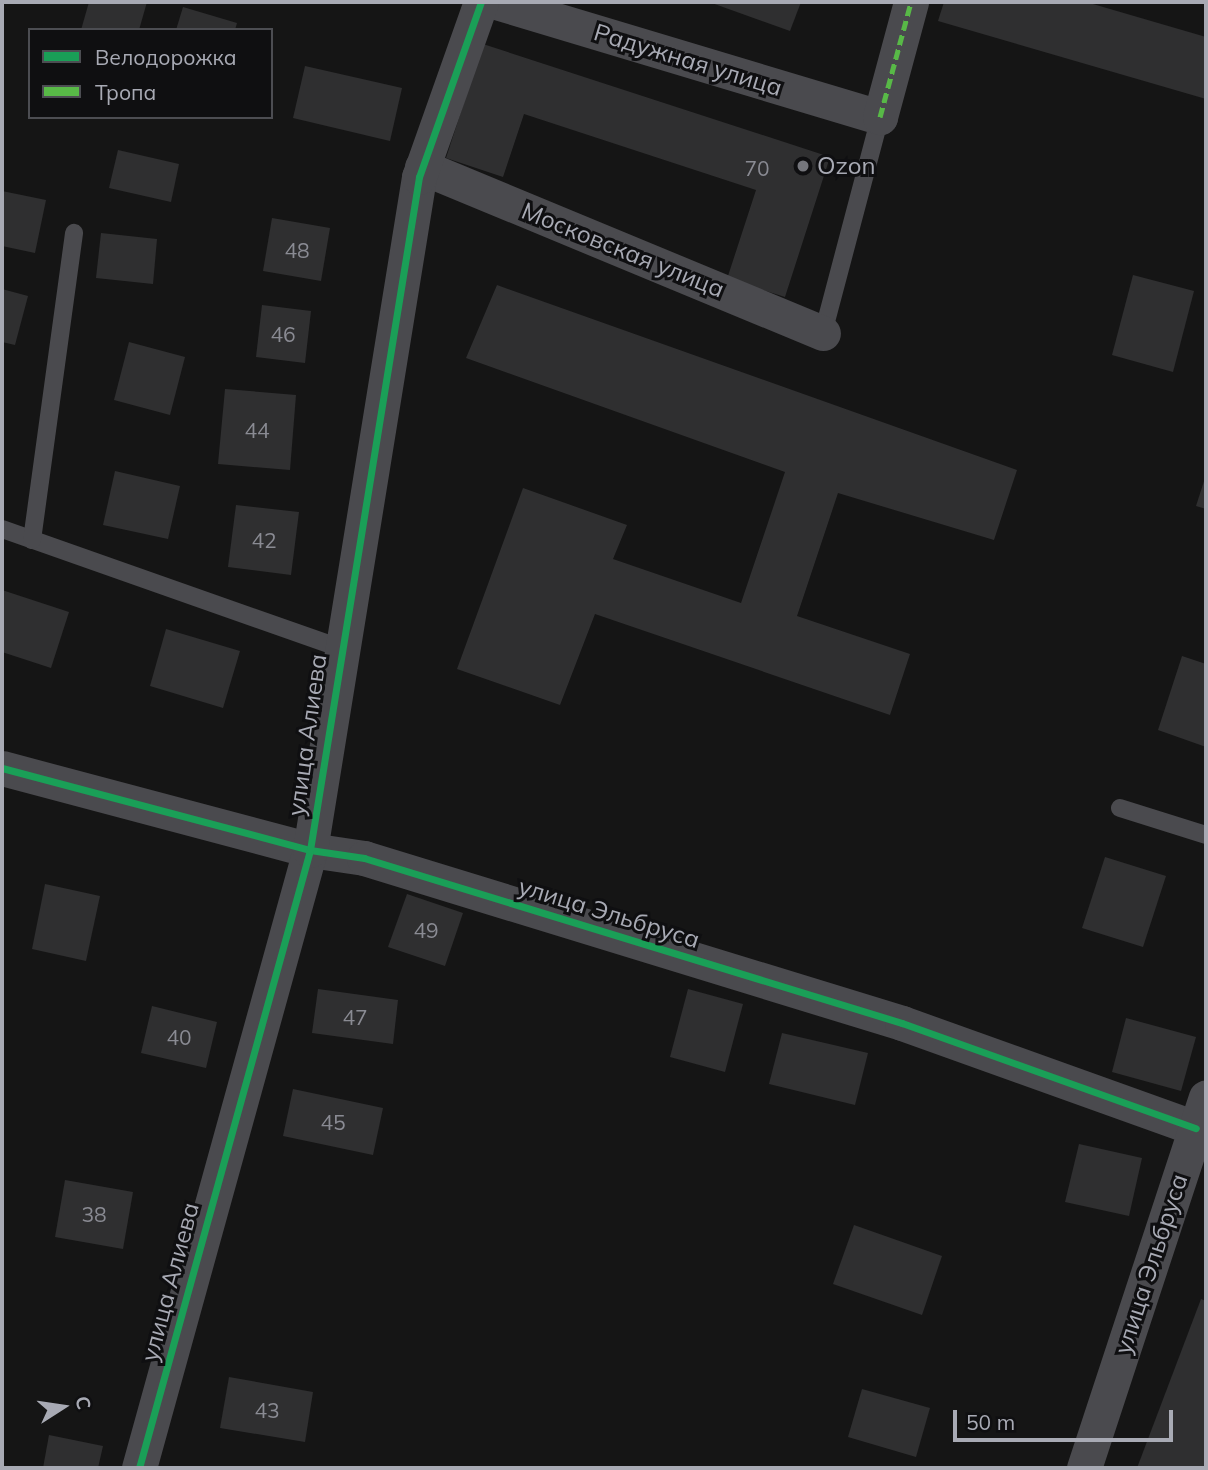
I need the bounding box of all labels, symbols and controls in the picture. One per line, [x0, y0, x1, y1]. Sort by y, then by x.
street label: Радужная улица [590, 18, 786, 102]
legend [28, 28, 273, 119]
text: Велодорожка [95, 44, 237, 70]
text: Тропа [95, 79, 156, 105]
place label: Ozon [817, 152, 876, 180]
house number: 70 [744, 155, 770, 181]
marker: Ozon [795, 158, 811, 174]
street label: Московская улица [517, 196, 729, 304]
house number: 48 [284, 237, 310, 263]
house number: 46 [270, 321, 296, 347]
house number: 44 [244, 417, 270, 443]
house number: 42 [251, 527, 277, 553]
street label: улица Алиева [281, 652, 333, 818]
street label: улица Эльбруса [515, 872, 703, 954]
house number: 49 [413, 917, 439, 943]
house number: 47 [342, 1004, 368, 1030]
house number: 40 [166, 1024, 192, 1050]
house number: 45 [320, 1109, 346, 1135]
street label: улица Эльбруса [1108, 1170, 1194, 1358]
street label: улица Алиева [135, 1199, 205, 1365]
house number: 38 [81, 1201, 107, 1227]
north arrow [28, 1372, 98, 1442]
text: С [70, 1394, 97, 1411]
scale bar [956, 1396, 1176, 1440]
house number: 43 [254, 1397, 280, 1423]
text: 50 m [966, 1409, 1015, 1435]

